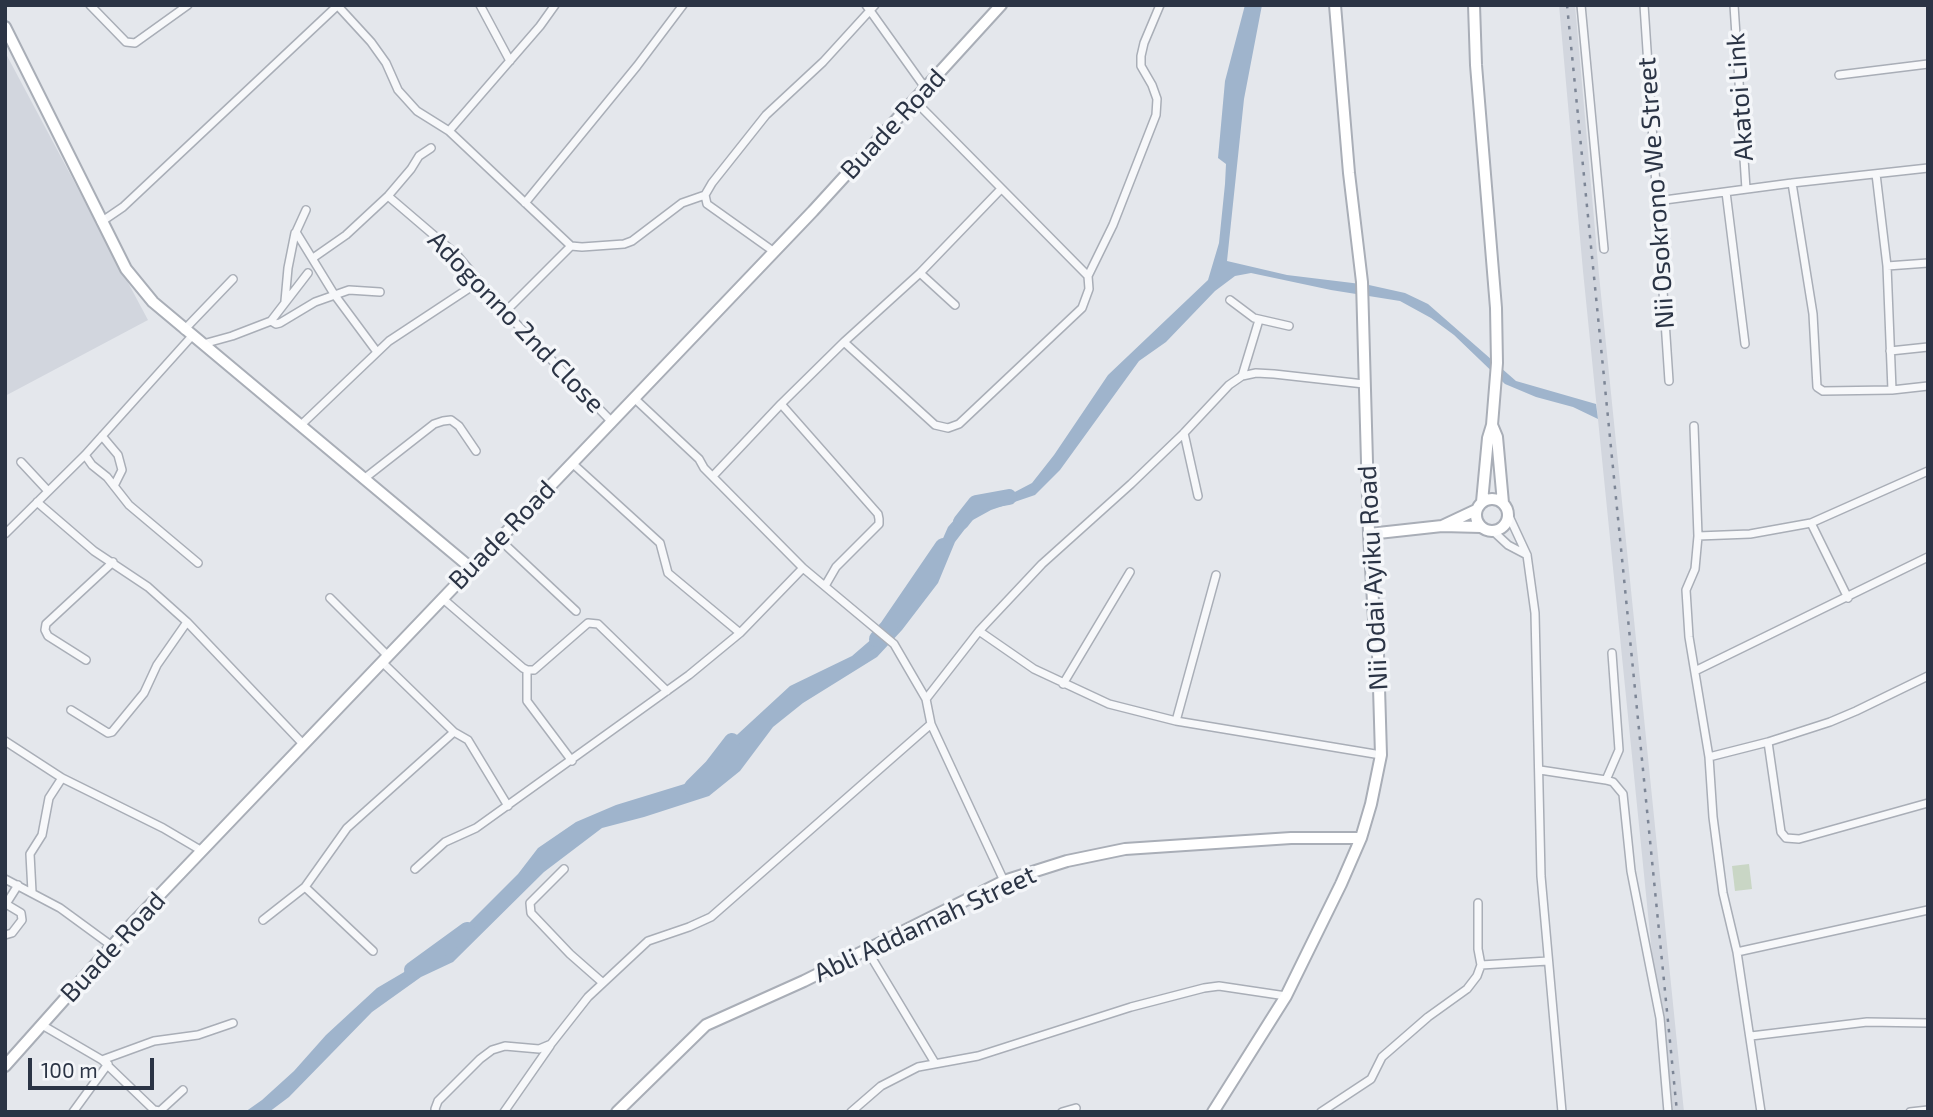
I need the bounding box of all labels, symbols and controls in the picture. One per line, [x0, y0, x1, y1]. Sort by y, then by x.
street label: Akatoi Link [1720, 32, 1760, 162]
street label: Nii Osokrono We Street [1631, 56, 1681, 330]
street label: Buade Road [834, 62, 952, 186]
street label: Adogonno 2nd Close [421, 225, 611, 419]
street label: Nii Odai Ayiku Road [1352, 465, 1394, 691]
street label: Buade Road [442, 474, 562, 596]
street label: Abli Addamah Street [809, 859, 1041, 989]
street label: Buade Road [54, 885, 172, 1009]
scale bar [32, 1044, 158, 1088]
text: 100 m [41, 1057, 98, 1082]

